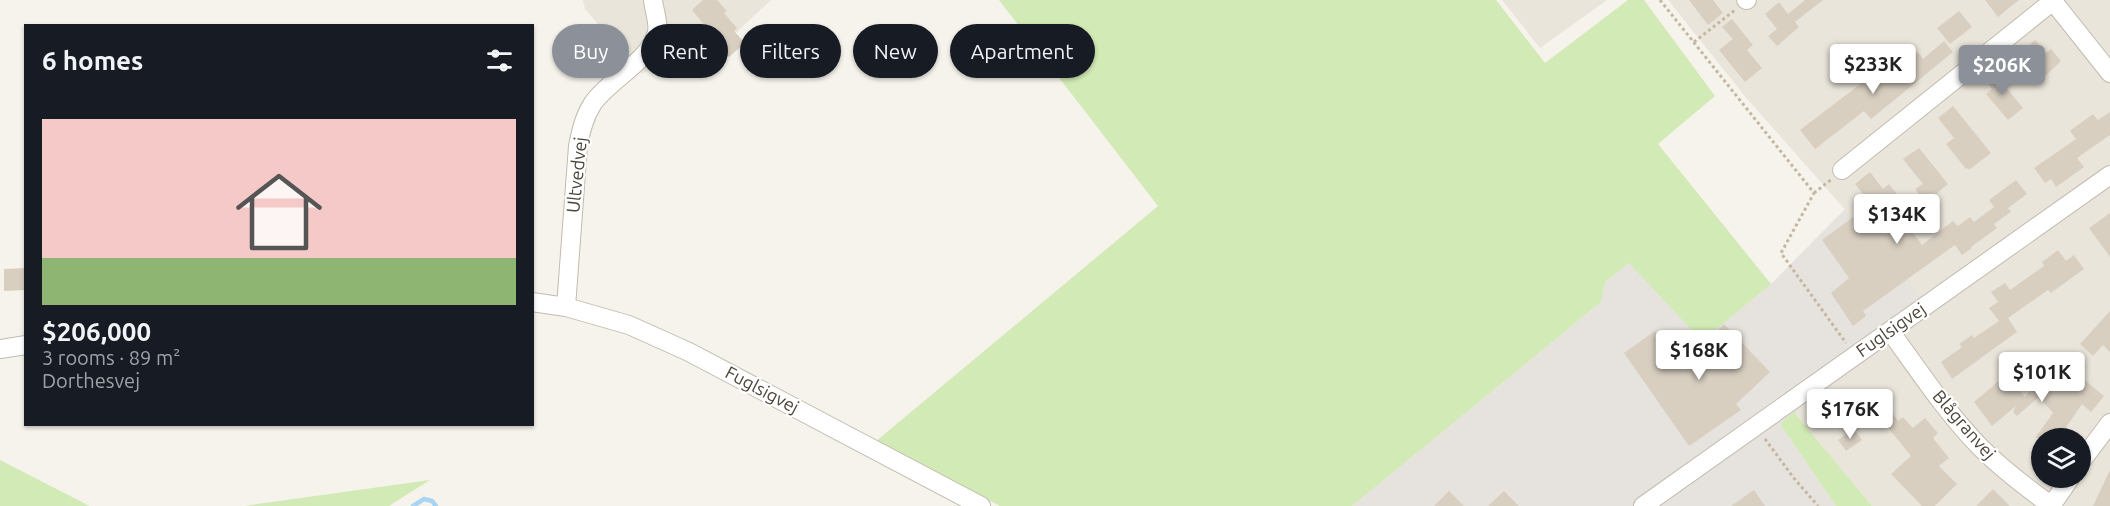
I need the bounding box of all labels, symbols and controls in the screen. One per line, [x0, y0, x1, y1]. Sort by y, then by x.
chip: Buy [552, 24, 629, 78]
chip: Rent [641, 24, 728, 78]
chip: Filters [740, 24, 841, 78]
chip: New [853, 24, 938, 78]
chip: Apartment [950, 24, 1095, 78]
icon: filters [483, 44, 516, 77]
pin: $233K [1831, 44, 1915, 95]
pin: $206K [1960, 45, 2044, 96]
text: 6 homes [42, 46, 143, 75]
text: $233K [1844, 52, 1902, 75]
text: $206K [1973, 53, 2031, 76]
street label: Ultvedvej [562, 136, 590, 214]
icon: home [225, 158, 333, 266]
pin: $134K [1855, 194, 1939, 245]
text: $134K [1868, 202, 1926, 225]
street label: Fuglsigvej [1852, 298, 1929, 360]
text: $206,000 [42, 317, 151, 346]
pin: $168K [1657, 330, 1741, 381]
text: $168K [1670, 338, 1728, 361]
text: 3 rooms · 89 m² [42, 346, 180, 369]
pin: $101K [2000, 352, 2084, 403]
text: $101K [2013, 360, 2071, 383]
street label: Fuglsigvej [722, 361, 803, 417]
text: Dorthesvej [42, 369, 140, 392]
street label: Blågranvej [1929, 386, 2000, 463]
pin: $176K [1808, 389, 1892, 440]
text: $176K [1821, 397, 1879, 420]
map controls [2031, 428, 2091, 488]
button: layers [2031, 428, 2091, 488]

